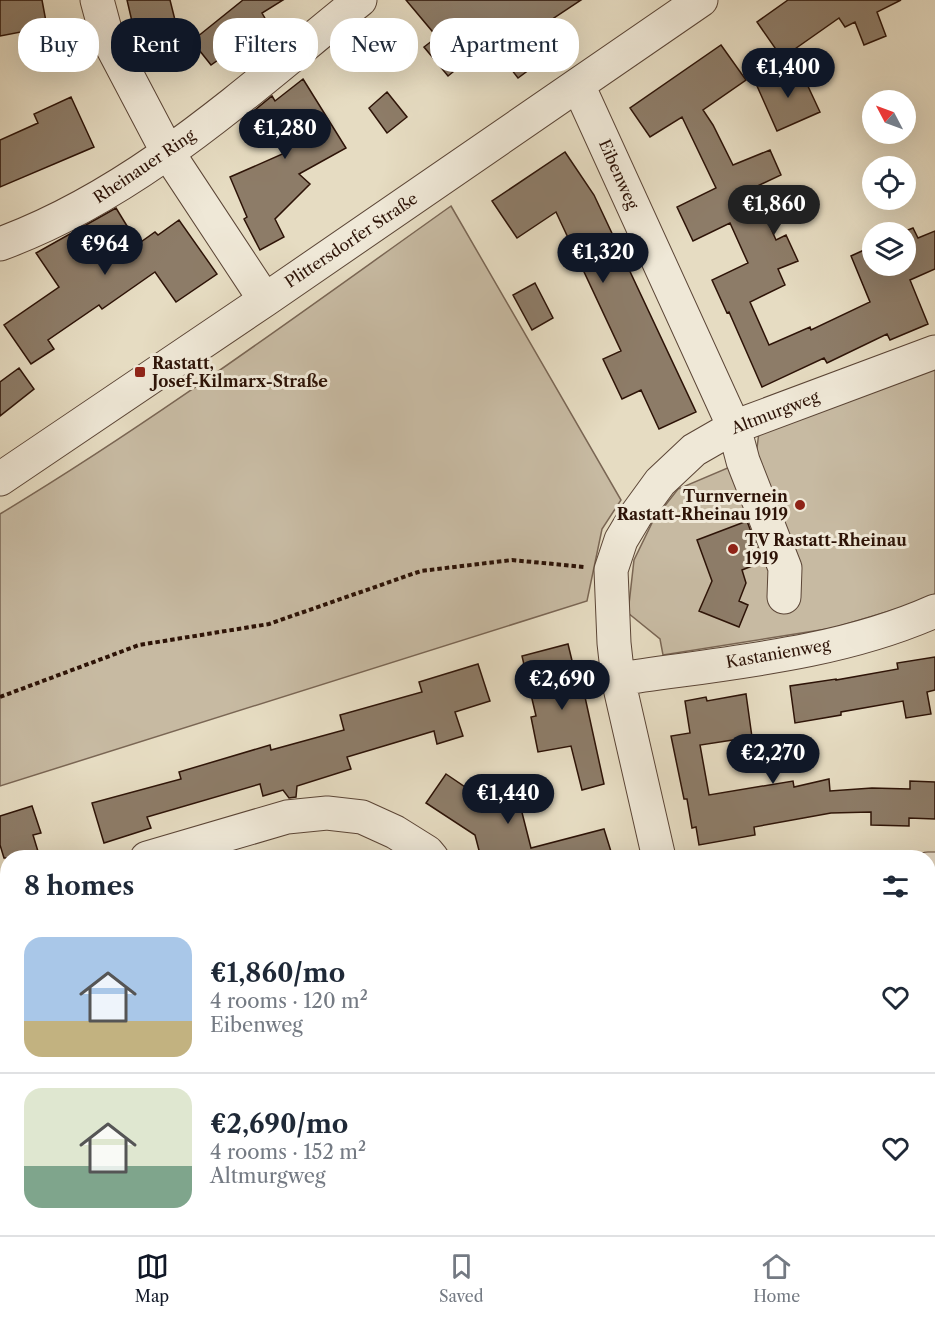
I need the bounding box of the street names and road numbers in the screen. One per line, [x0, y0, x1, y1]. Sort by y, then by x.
street label: Rheinauer Ring [89, 124, 199, 207]
street label: Eibenweg [595, 136, 643, 213]
street label: Plittersdorfer Straße [281, 188, 421, 292]
street label: Altmurgweg [727, 386, 822, 438]
street label: Kastanienweg [724, 634, 832, 672]

